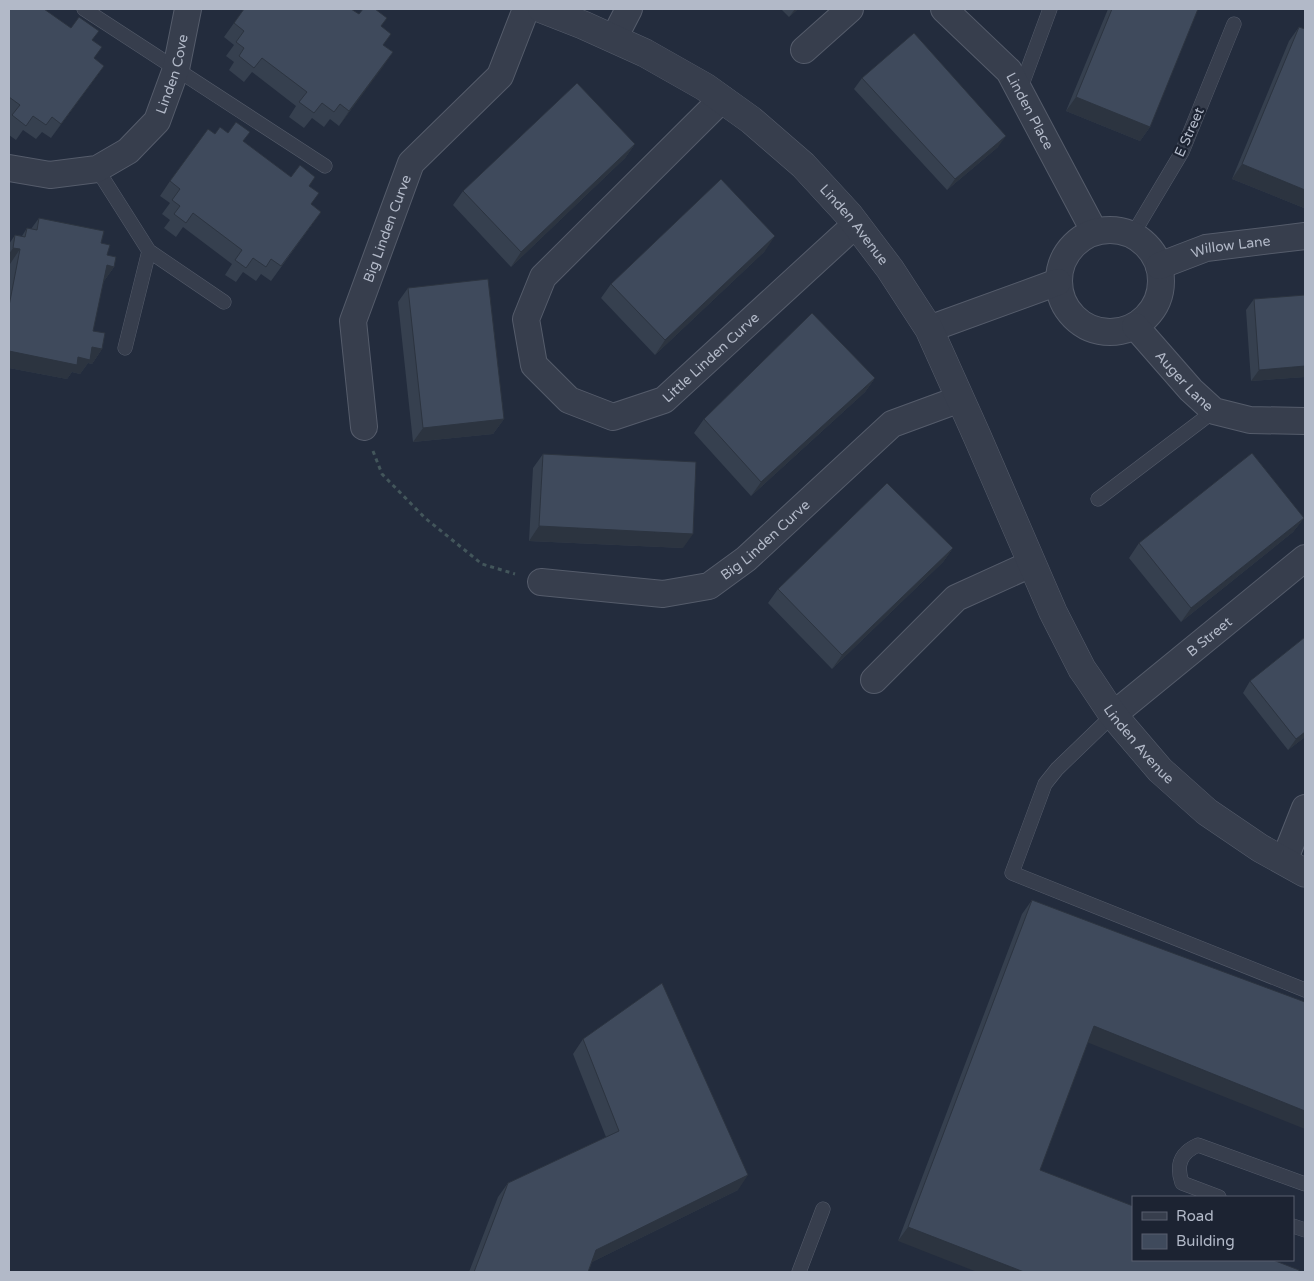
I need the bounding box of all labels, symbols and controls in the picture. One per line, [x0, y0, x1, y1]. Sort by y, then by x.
street label: Linden Cove [152, 33, 192, 116]
street label: Linden Place [1002, 70, 1057, 153]
street label: E Street [1171, 104, 1208, 160]
street label: Big Linden Curve [360, 173, 415, 285]
street label: Linden Avenue [816, 181, 892, 269]
street label: Willow Lane [1189, 232, 1271, 262]
street label: Little Linden Curve [659, 309, 763, 406]
street label: Auger Lane [1152, 347, 1217, 415]
street label: Big Linden Curve [717, 496, 814, 584]
street label: B Street [1183, 613, 1236, 660]
street label: Linden Avenue [1100, 702, 1177, 788]
legend [1132, 1196, 1294, 1261]
text: Road [1176, 1207, 1214, 1225]
text: Building [1176, 1232, 1235, 1250]

